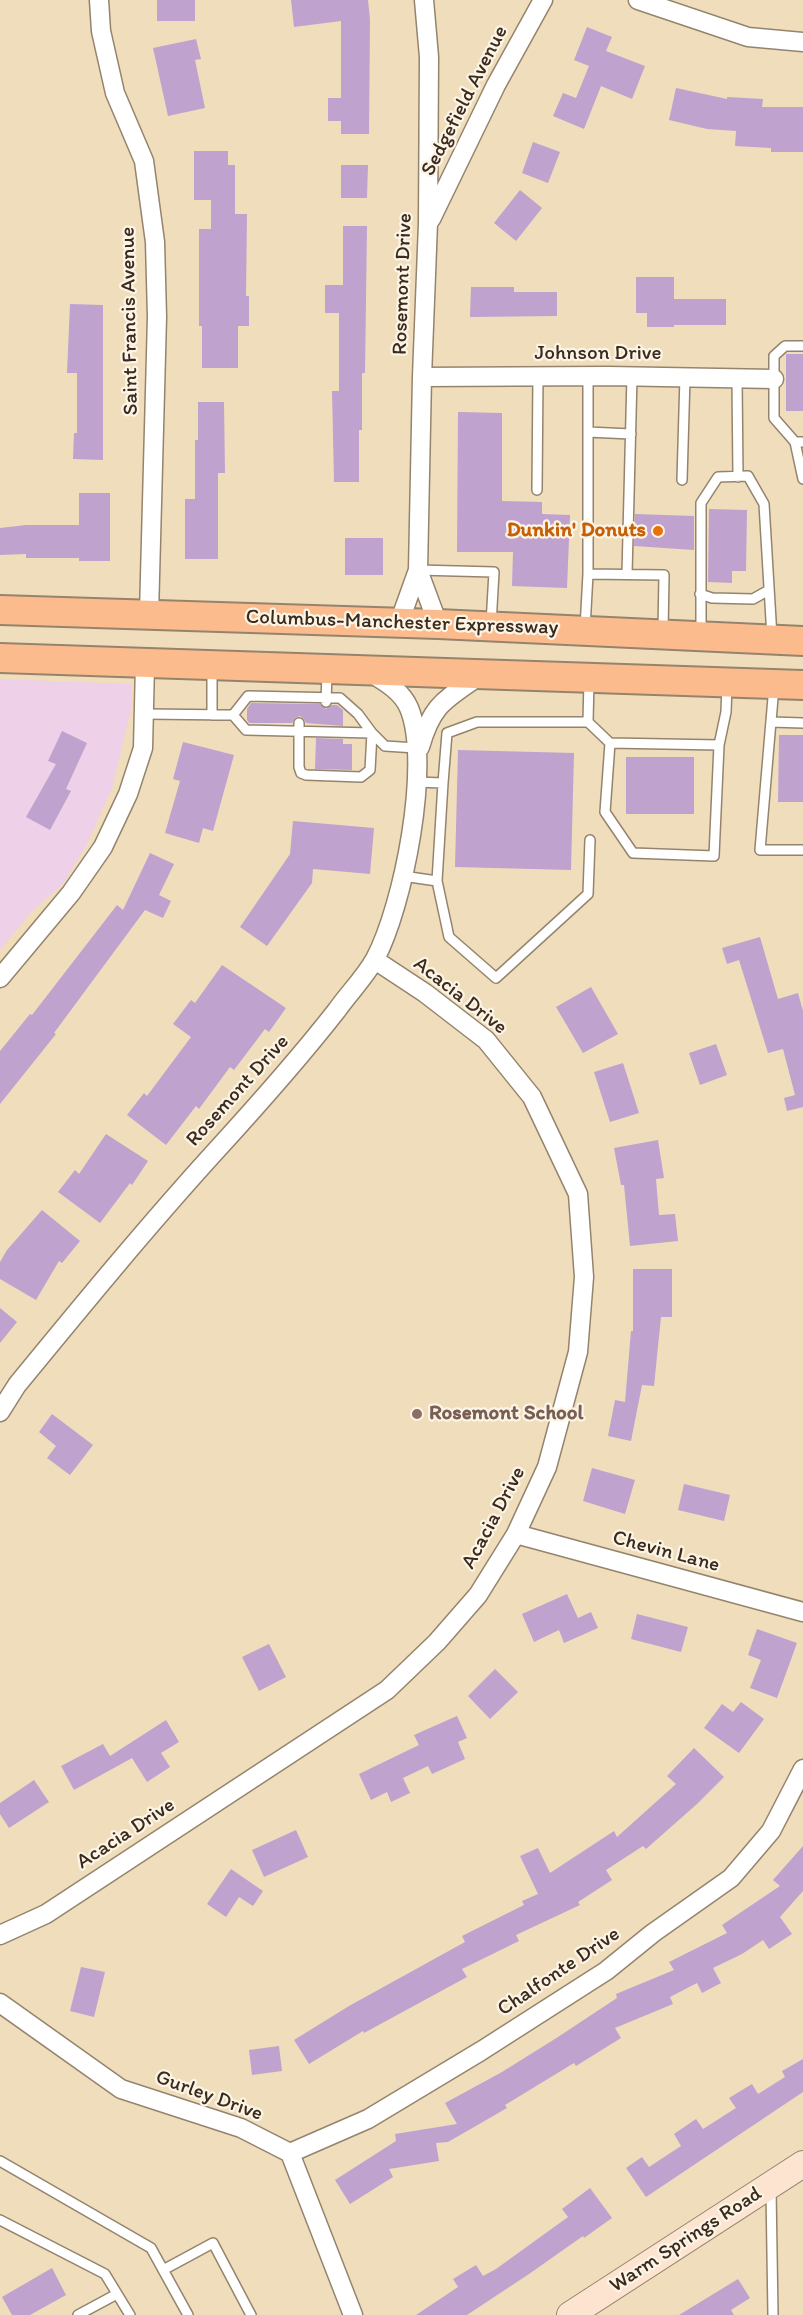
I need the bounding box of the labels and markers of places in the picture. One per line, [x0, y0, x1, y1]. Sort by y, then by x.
place label: Dunkin' Donuts [507, 518, 646, 544]
marker: Dunkin' Donuts [651, 524, 665, 538]
place label: Rosemont School [429, 1401, 583, 1427]
marker: Rosemont School [410, 1407, 424, 1421]

